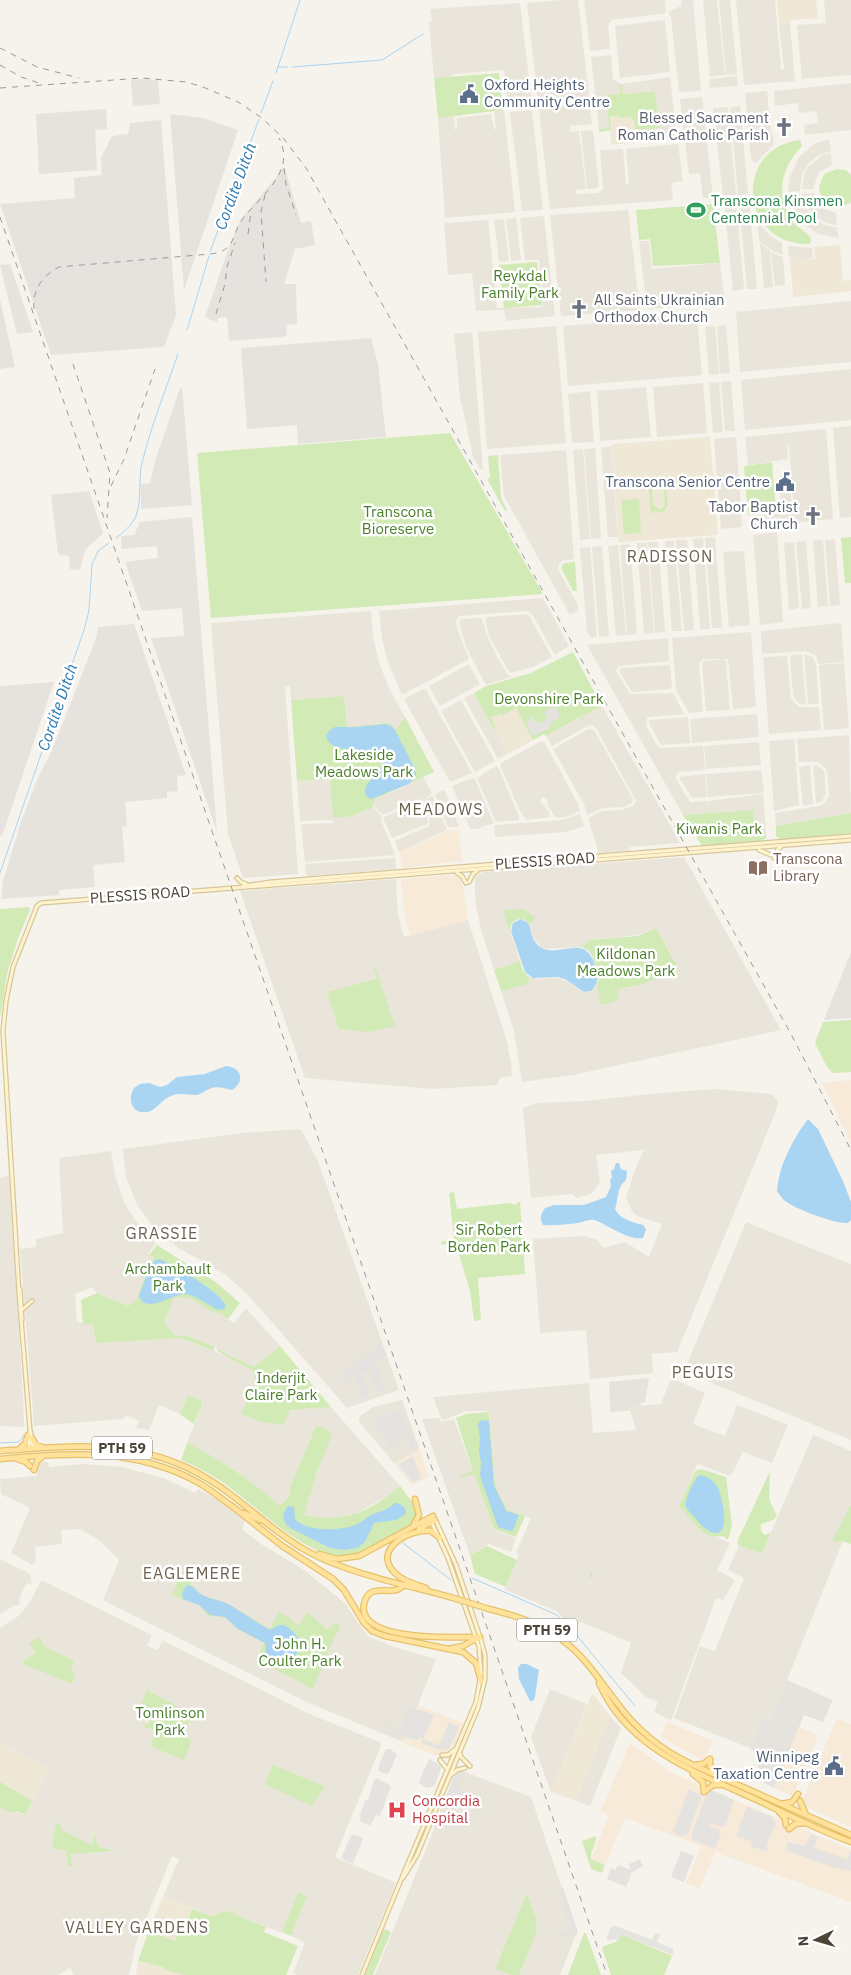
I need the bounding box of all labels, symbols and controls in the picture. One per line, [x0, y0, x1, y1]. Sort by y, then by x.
place label: Oxford Heights Community Centre [484, 75, 610, 111]
public building icon: Oxford Heights Community Centre [458, 83, 480, 105]
place label: Blessed Sacrament Roman Catholic Parish [618, 108, 769, 144]
church icon: Blessed Sacrament Roman Catholic Parish [773, 116, 795, 138]
water label: Cordite Ditch [210, 140, 260, 232]
place label: Transcona Kinsmen Centennial Pool [711, 191, 843, 227]
sports icon: Transcona Kinsmen Centennial Pool [685, 199, 707, 221]
park label: Reykdal Family Park [481, 266, 559, 302]
place label: All Saints Ukrainian Orthodox Church [594, 290, 724, 326]
church icon: All Saints Ukrainian Orthodox Church [568, 298, 590, 320]
public building icon: Transcona Senior Centre [774, 471, 796, 493]
place label: Transcona Senior Centre [605, 472, 770, 491]
place label: Tabor Baptist Church [708, 497, 798, 533]
park label: Transcona Bioreserve [362, 502, 434, 538]
church icon: Tabor Baptist Church [802, 505, 824, 527]
district label: RADISSON [627, 546, 713, 566]
water label: Cordite Ditch [33, 661, 81, 753]
park label: Devonshire Park [494, 689, 604, 708]
park label: Lakeside Meadows Park [315, 745, 413, 781]
district label: MEADOWS [398, 799, 484, 819]
park label: Kiwanis Park [676, 819, 762, 838]
street label: PLESSIS ROAD [494, 848, 596, 873]
place label: Transcona Library [773, 849, 843, 885]
library icon: Transcona Library [747, 857, 769, 879]
street label: PLESSIS ROAD [89, 882, 191, 907]
park label: Kildonan Meadows Park [577, 944, 675, 980]
park label: Sir Robert Borden Park [448, 1220, 531, 1256]
district label: GRASSIE [126, 1223, 198, 1243]
park label: Archambault Park [125, 1259, 211, 1295]
district label: PEGUIS [672, 1362, 734, 1382]
park label: Inderjit Claire Park [245, 1368, 317, 1404]
road number: PTH 59 [92, 1436, 152, 1460]
district label: EAGLEMERE [143, 1563, 241, 1583]
road number: PTH 59 [517, 1618, 577, 1642]
park label: John H. Coulter Park [258, 1634, 342, 1670]
park label: Tomlinson Park [135, 1703, 205, 1739]
place label: Winnipeg Taxation Centre [713, 1747, 819, 1783]
public building icon: Winnipeg Taxation Centre [823, 1755, 845, 1777]
place label: Concordia Hospital [412, 1791, 480, 1827]
hospital icon: Concordia Hospital [386, 1799, 408, 1821]
north arrow [791, 1915, 841, 1965]
district label: VALLEY GARDENS [65, 1917, 209, 1937]
text: N [794, 1935, 812, 1947]

